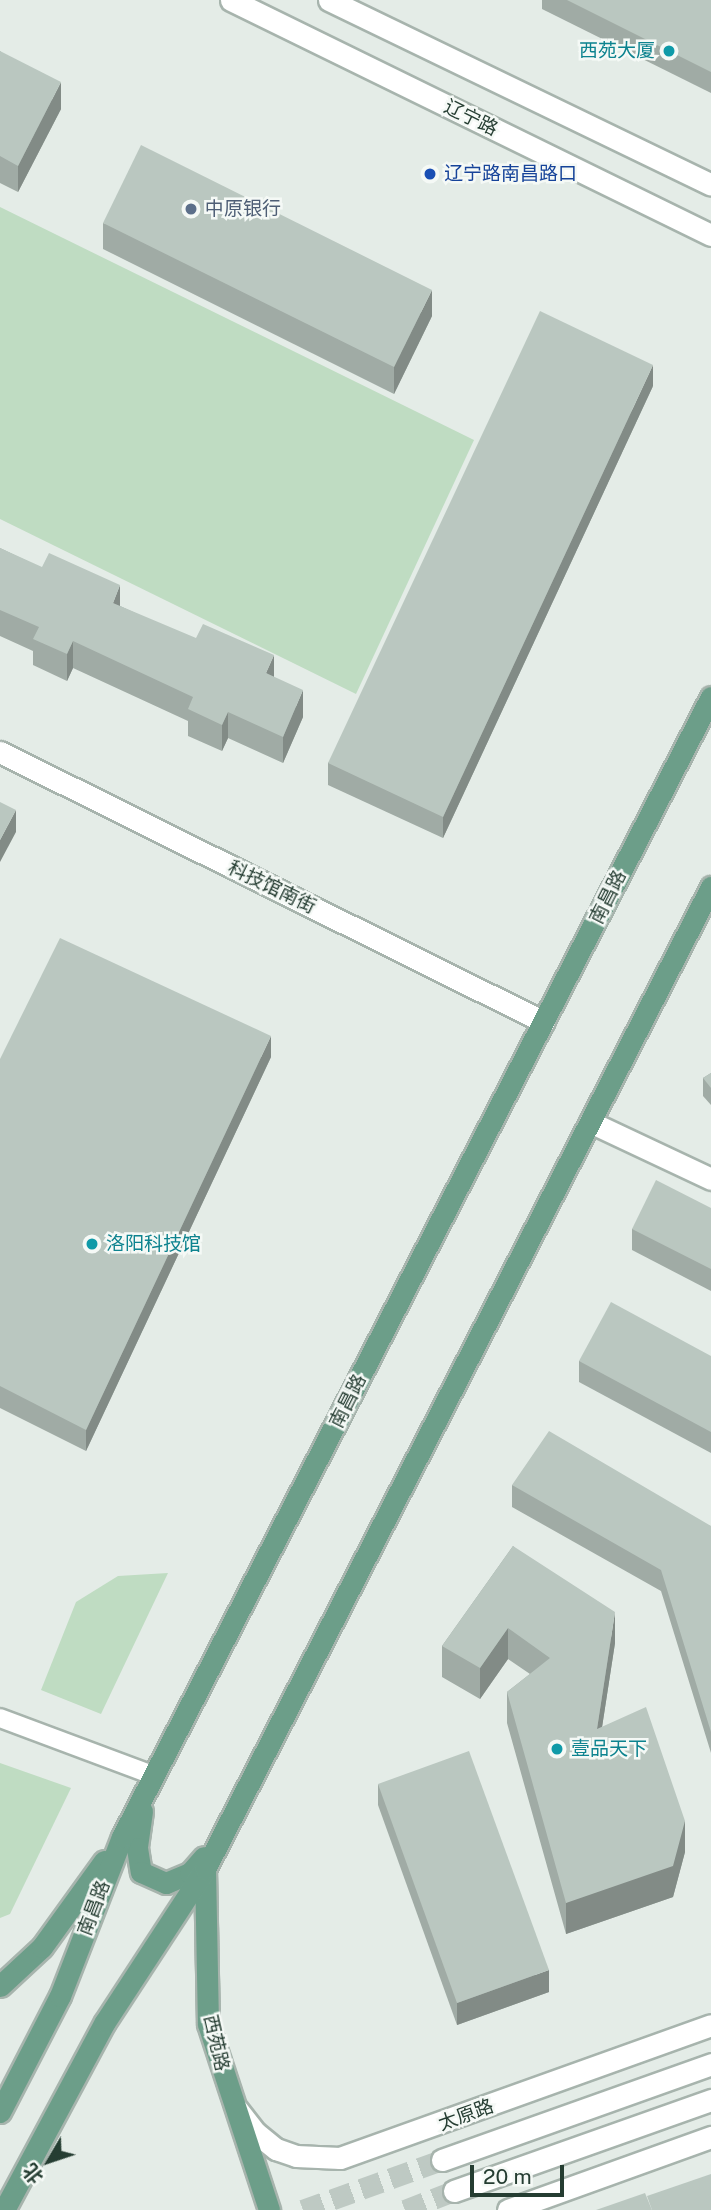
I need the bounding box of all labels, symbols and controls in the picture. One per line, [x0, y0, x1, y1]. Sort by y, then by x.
place label: 西苑大厦 [579, 40, 655, 62]
marker: 西苑大厦 [661, 43, 677, 59]
street label: 辽宁路 [440, 95, 502, 141]
place label: 辽宁路南昌路口 [444, 163, 577, 185]
marker: 辽宁路南昌路口 [422, 166, 438, 182]
place label: 中原银行 [205, 198, 281, 220]
marker: 中原银行 [183, 201, 199, 217]
street label: 科技馆南街 [224, 856, 320, 918]
street label: 南昌路 [585, 866, 631, 928]
place label: 洛阳科技馆 [106, 1233, 201, 1255]
marker: 洛阳科技馆 [84, 1236, 100, 1252]
street label: 南昌路 [325, 1370, 371, 1432]
place label: 壹品天下 [571, 1738, 647, 1760]
marker: 壹品天下 [549, 1741, 565, 1757]
street label: 南昌路 [73, 1877, 115, 1939]
street label: 西苑路 [198, 2013, 234, 2073]
street label: 太原路 [435, 2095, 497, 2135]
north arrow [14, 2126, 84, 2196]
scale bar [473, 2150, 568, 2194]
text: 北 [18, 2160, 47, 2189]
text: 20 m [483, 2164, 532, 2189]

